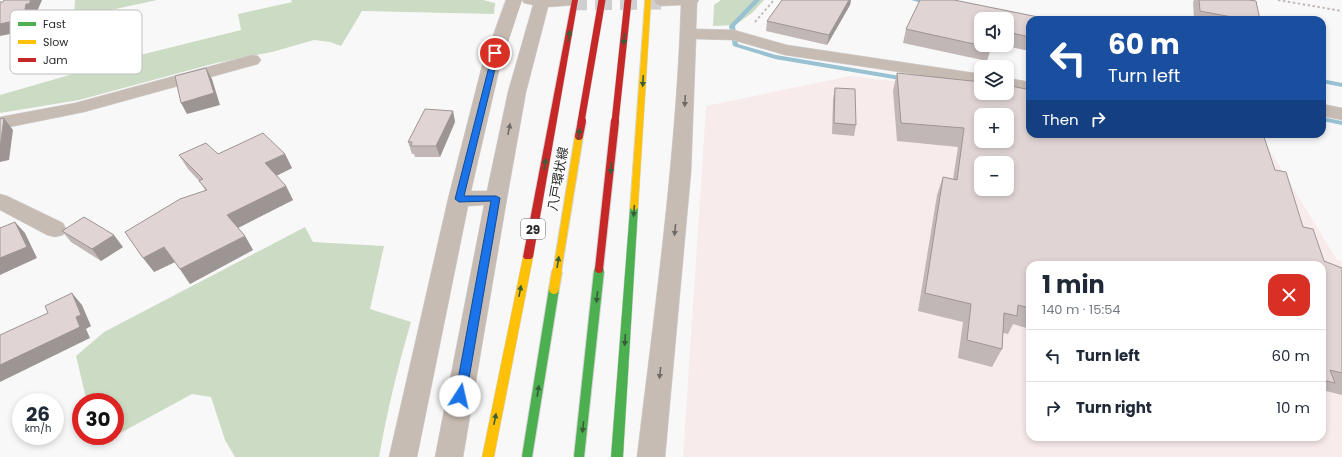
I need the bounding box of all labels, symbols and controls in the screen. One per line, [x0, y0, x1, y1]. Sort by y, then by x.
legend [10, 10, 142, 74]
map controls [974, 12, 1014, 196]
button: sound [974, 12, 1014, 52]
text: Fast [43, 16, 66, 32]
text: 60 m [1108, 25, 1180, 64]
one-way arrow [566, 30, 572, 42]
icon: left [1042, 32, 1094, 84]
one-way arrow [621, 33, 628, 45]
text: Slow [43, 34, 68, 50]
pin [478, 36, 512, 70]
icon: arrive [484, 42, 506, 64]
text: Jam [43, 52, 68, 68]
button: layers [974, 60, 1014, 100]
text: Turn left [1108, 63, 1180, 88]
one-way arrow [640, 75, 647, 87]
one-way arrow [681, 95, 688, 107]
button: + [974, 108, 1014, 148]
icon: right [1087, 108, 1109, 130]
text: Then [1042, 109, 1079, 130]
one-way arrow [507, 123, 513, 136]
one-way arrow [576, 128, 582, 140]
street label: 八戸環状線 [543, 145, 573, 213]
button: − [974, 156, 1014, 196]
one-way arrow [542, 157, 548, 170]
one-way arrow [608, 162, 614, 174]
one-way arrow [631, 205, 638, 217]
road number: 29 [521, 219, 545, 239]
one-way arrow [672, 224, 678, 236]
one-way arrow [555, 256, 561, 268]
text: 1 min [1042, 268, 1105, 301]
button: close [1268, 274, 1310, 316]
one-way arrow [518, 285, 524, 297]
one-way arrow [594, 291, 600, 303]
text: 140 m · 15:54 [1042, 300, 1121, 319]
one-way arrow [622, 334, 629, 346]
icon: left [1042, 345, 1064, 367]
text: Turn left [1076, 345, 1140, 366]
text: 60 m [1272, 345, 1310, 366]
one-way arrow [657, 367, 663, 379]
position arrow [439, 375, 481, 417]
one-way arrow [535, 385, 541, 397]
speed limit sign: 30 [72, 393, 124, 445]
icon: right [1042, 397, 1064, 419]
text: Turn right [1076, 397, 1152, 418]
text: 10 m [1276, 397, 1310, 418]
text: 26 [26, 400, 50, 428]
one-way arrow [493, 413, 499, 425]
text: km/h [25, 421, 51, 436]
one-way arrow [579, 421, 586, 433]

